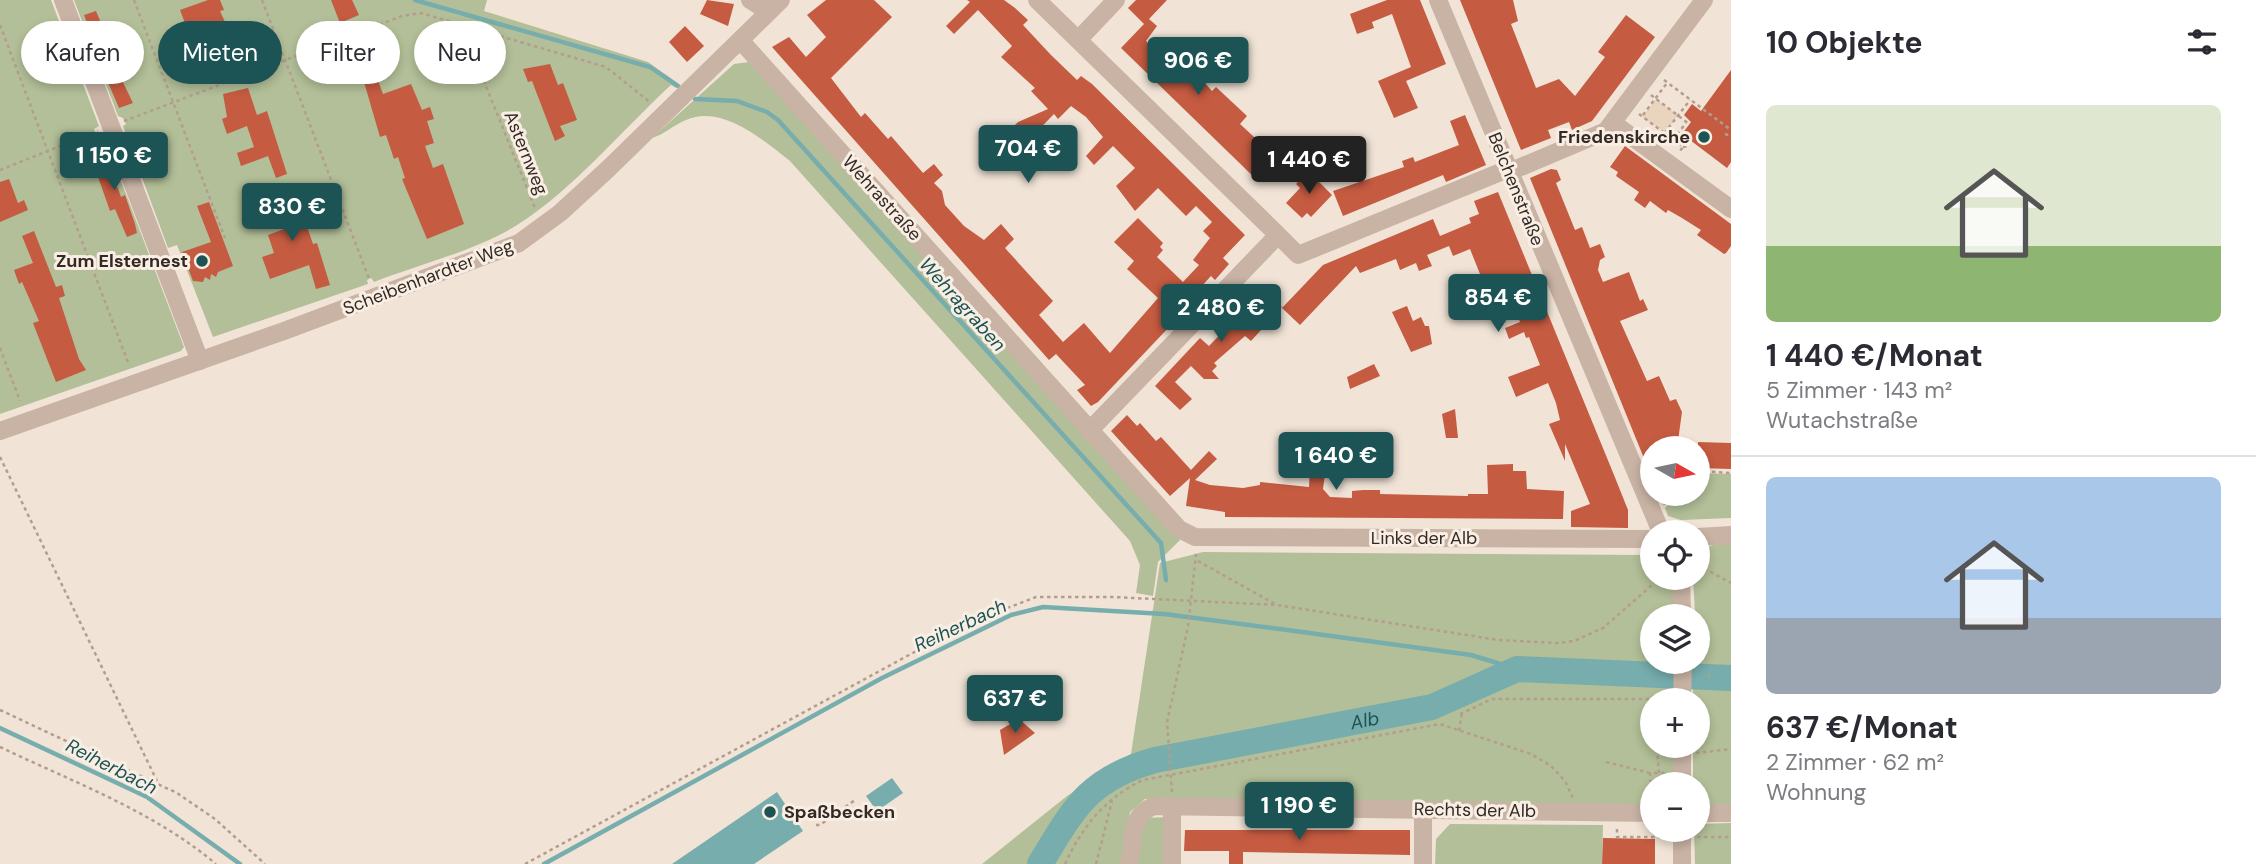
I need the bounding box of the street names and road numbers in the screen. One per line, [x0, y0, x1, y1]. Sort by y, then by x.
street label: Asternweg [498, 108, 554, 198]
street label: Belchenstraße [1482, 129, 1550, 249]
street label: Wehrastraße [837, 150, 927, 246]
street label: Scheibenhardter Weg [339, 233, 517, 321]
street label: Links der Alb [1371, 526, 1477, 550]
street label: Rechts der Alb [1414, 797, 1536, 823]

